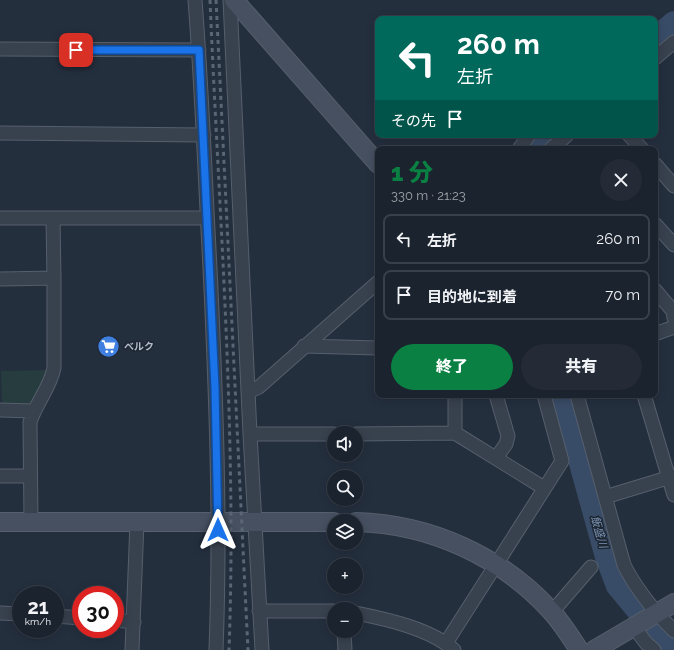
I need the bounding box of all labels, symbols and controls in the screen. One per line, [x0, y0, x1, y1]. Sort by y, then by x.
text: 260 m [457, 28, 540, 61]
icon: left [391, 32, 443, 84]
pin [59, 33, 93, 67]
icon: arrive [65, 39, 87, 61]
text: 左折 [457, 66, 493, 87]
icon: arrive [444, 108, 466, 130]
text: その先 [391, 112, 436, 130]
text: 1 分 [391, 158, 433, 187]
button: close [600, 159, 642, 201]
text: 330 m · 21:23 [391, 188, 466, 203]
icon: left [393, 228, 415, 250]
text: 260 m [596, 230, 640, 248]
text: 左折 [427, 232, 457, 250]
icon: arrive [393, 284, 415, 306]
text: 70 m [605, 286, 640, 304]
text: 目的地に到着 [427, 288, 517, 306]
supermarket icon: ベルク [96, 333, 122, 359]
place label: ベルク [124, 341, 154, 352]
button: 終了 [391, 344, 513, 390]
button: 共有 [521, 344, 642, 390]
map controls [327, 426, 363, 638]
button: sound [327, 426, 363, 462]
button: search [327, 470, 363, 506]
position arrow [197, 509, 239, 551]
button: layers [327, 514, 363, 550]
water label: 飯盛川 [588, 514, 610, 551]
button: + [327, 558, 363, 594]
speed limit sign: 30 [72, 586, 124, 638]
text: 21 [27, 595, 49, 619]
button: − [327, 602, 363, 638]
text: km/h [25, 616, 51, 627]

